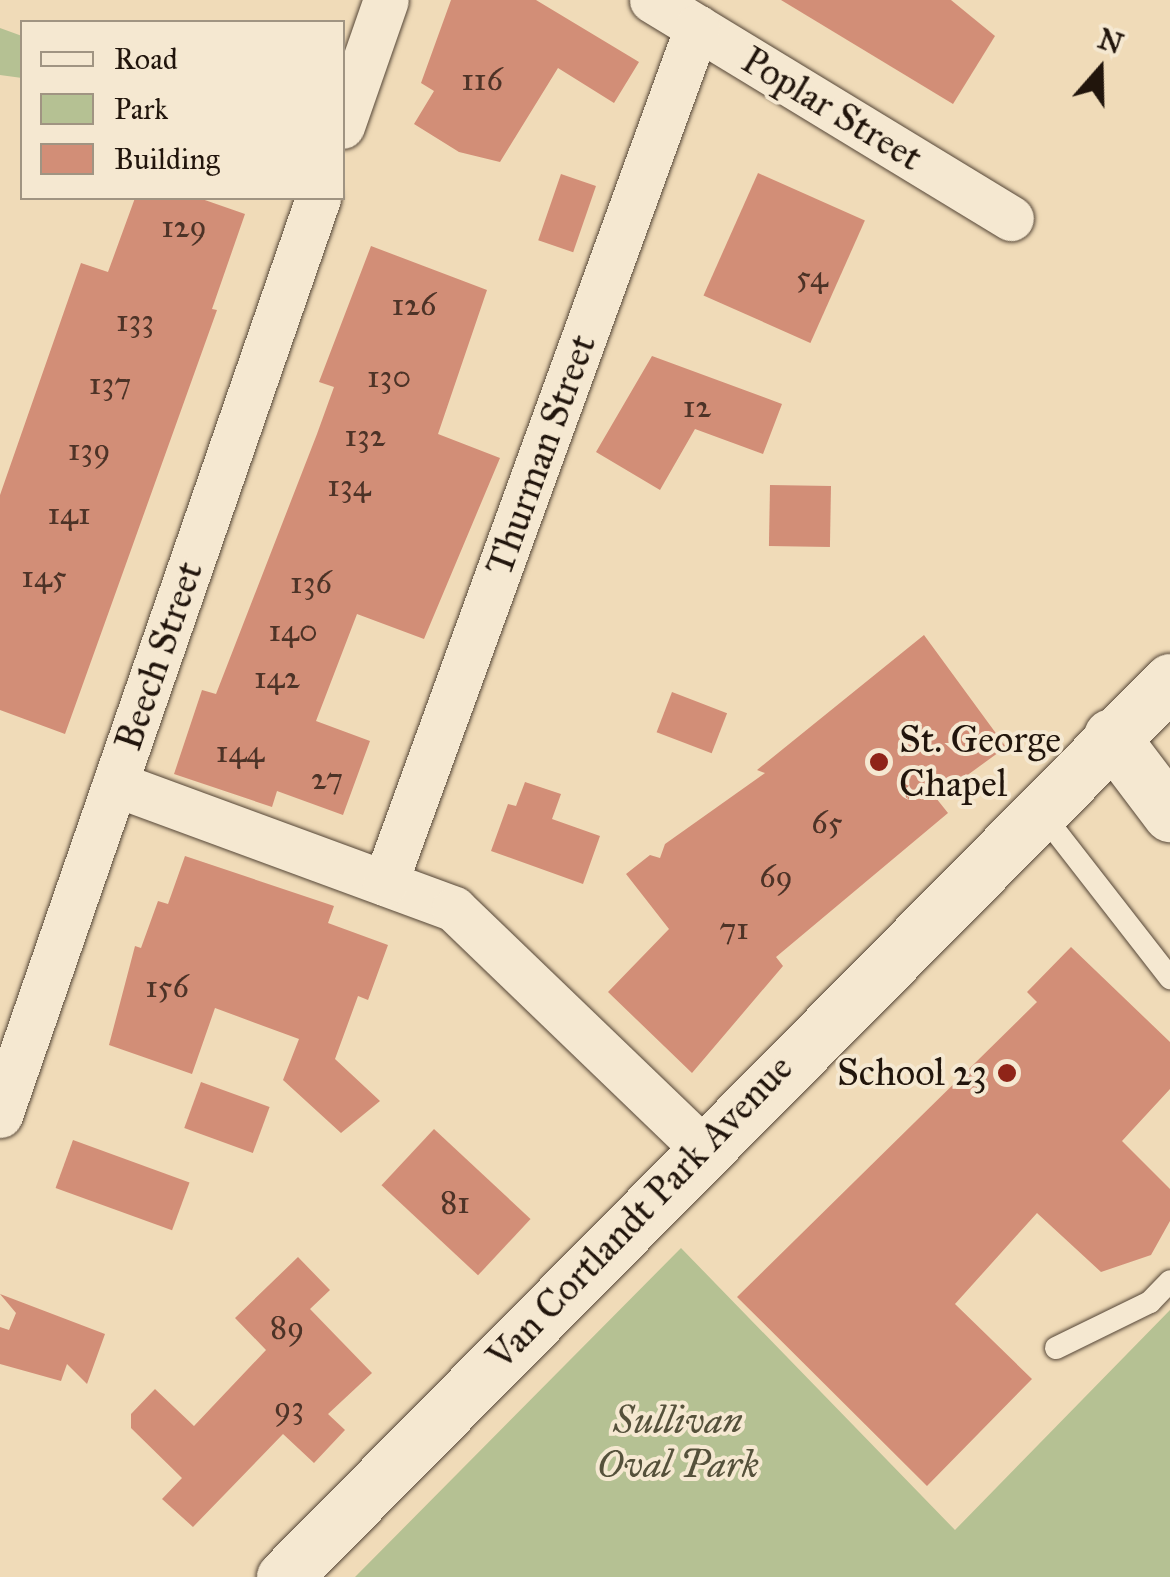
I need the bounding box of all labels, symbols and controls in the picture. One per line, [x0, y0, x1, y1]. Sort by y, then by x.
legend [20, 20, 345, 200]
north arrow [1050, 20, 1150, 120]
text: N [1093, 21, 1128, 62]
street label: Poplar Street [734, 37, 930, 181]
text: Road [114, 41, 178, 77]
house number: 116 [461, 61, 503, 99]
text: Park [114, 91, 168, 127]
text: Building [114, 141, 220, 177]
house number: 129 [161, 208, 207, 246]
house number: 54 [796, 258, 828, 296]
house number: 126 [392, 286, 436, 324]
house number: 133 [116, 302, 154, 340]
street label: Thurman Street [476, 329, 606, 581]
house number: 130 [367, 358, 411, 396]
house number: 137 [89, 365, 131, 403]
house number: 12 [683, 388, 711, 426]
house number: 132 [344, 417, 386, 455]
house number: 139 [68, 431, 110, 469]
house number: 134 [327, 467, 371, 505]
house number: 141 [47, 495, 91, 533]
street label: Beech Street [105, 556, 213, 756]
house number: 145 [21, 558, 67, 596]
house number: 136 [290, 564, 332, 602]
house number: 140 [268, 612, 318, 650]
house number: 142 [254, 659, 300, 697]
place label: St. George Chapel [899, 717, 1061, 806]
house number: 144 [216, 733, 264, 771]
marker: St. George Chapel [868, 751, 890, 773]
house number: 27 [311, 760, 343, 798]
house number: 65 [811, 804, 843, 842]
house number: 69 [759, 858, 793, 896]
house number: 71 [719, 910, 749, 948]
house number: 156 [145, 968, 189, 1006]
street label: Van Cortlandt Park Avenue [478, 1045, 802, 1379]
place label: School 23 [837, 1050, 987, 1096]
marker: School 23 [996, 1062, 1018, 1084]
house number: 81 [440, 1184, 470, 1222]
house number: 89 [270, 1309, 304, 1347]
house number: 93 [274, 1389, 304, 1427]
park label: Sullivan Oval Park [597, 1398, 759, 1488]

